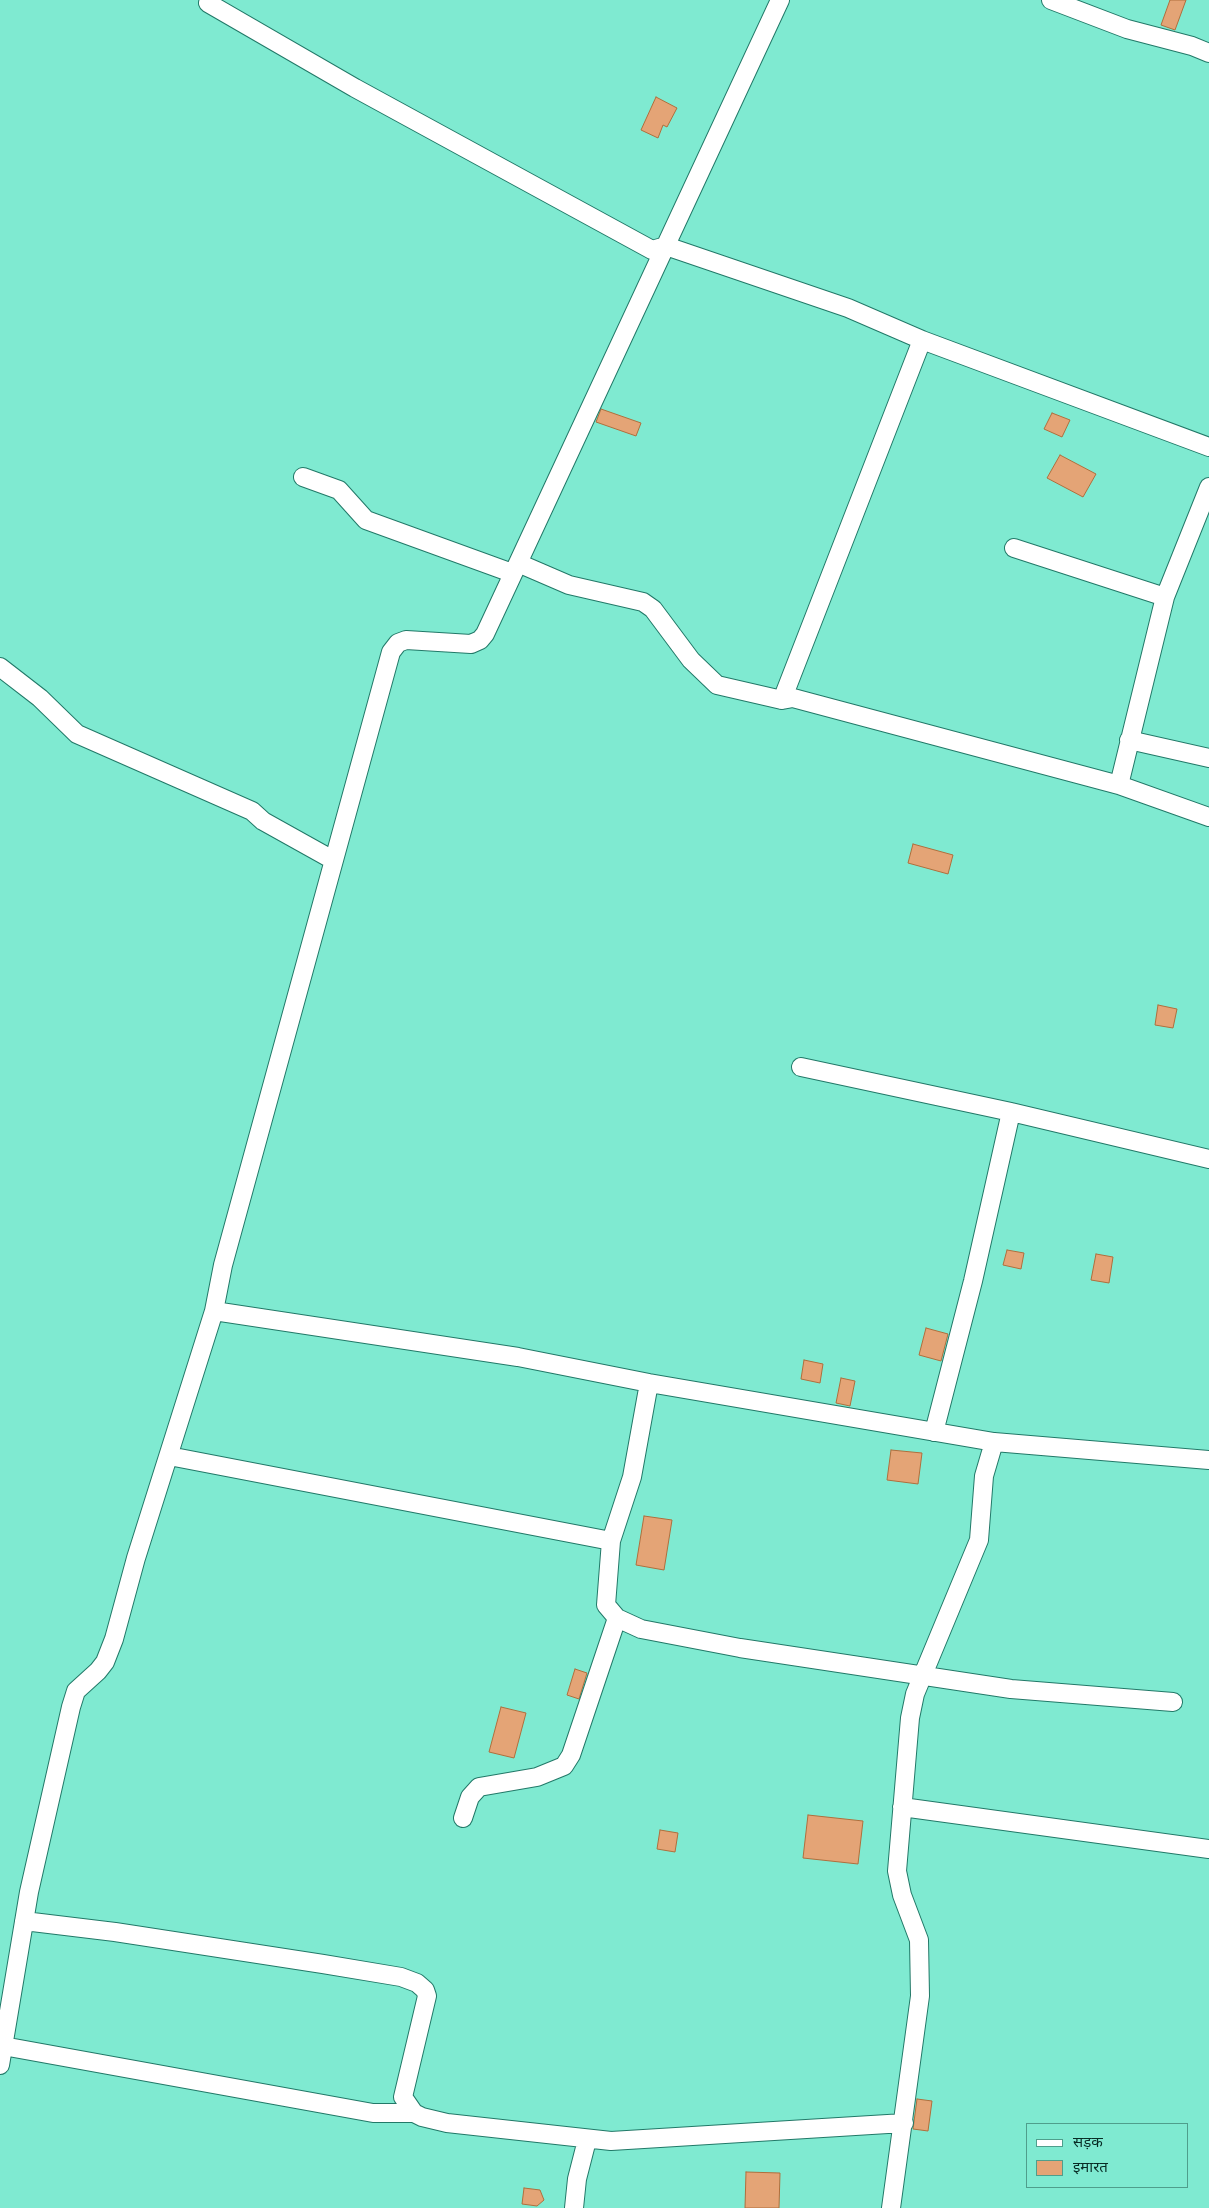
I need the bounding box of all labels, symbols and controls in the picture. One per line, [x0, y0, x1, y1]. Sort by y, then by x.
legend [1026, 2123, 1189, 2188]
text: सड़क [1073, 2133, 1103, 2151]
text: इमारत [1073, 2158, 1108, 2176]

